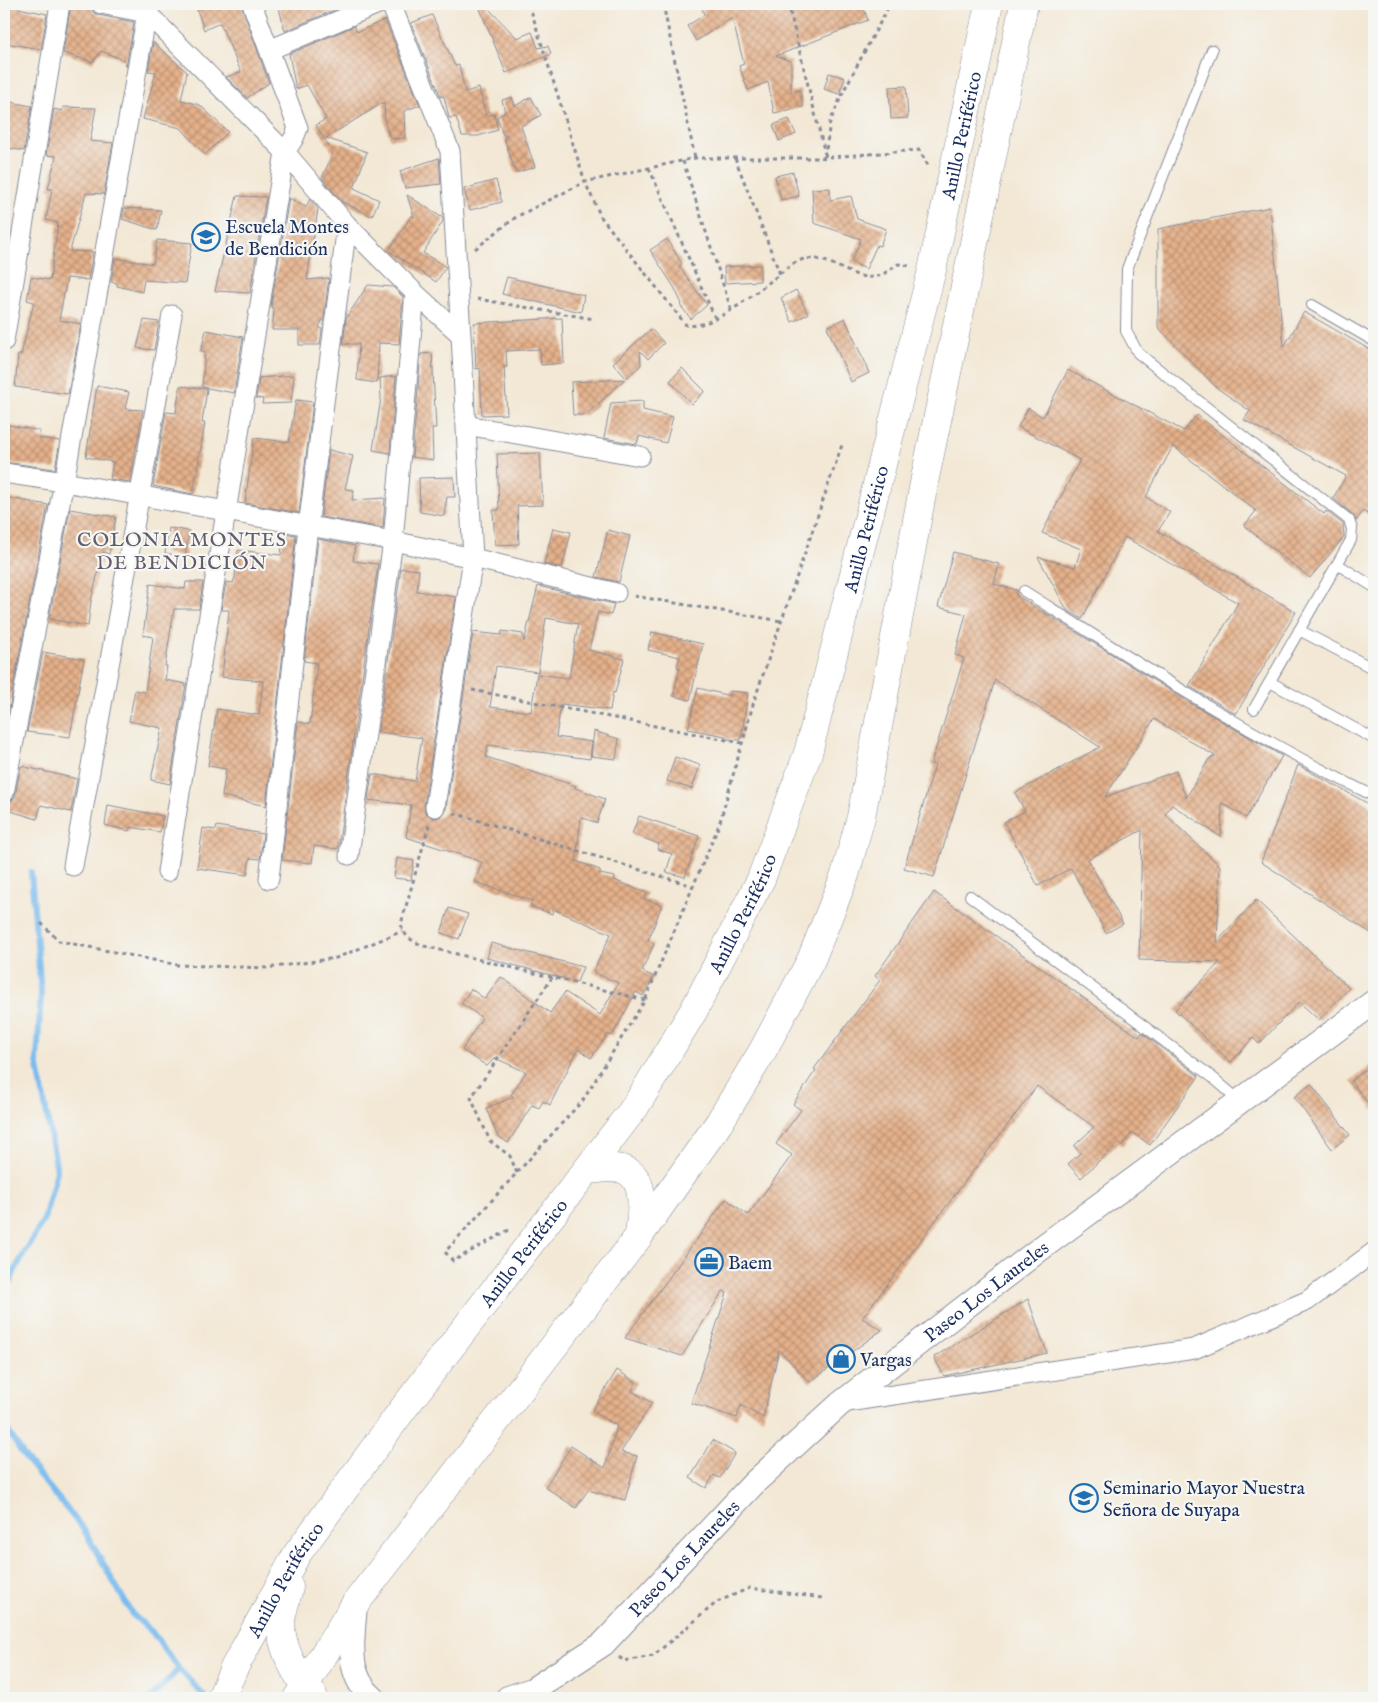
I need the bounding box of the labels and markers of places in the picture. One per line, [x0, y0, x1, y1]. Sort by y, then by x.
place label: Escuela Montes de Bendición [225, 216, 349, 262]
school or university icon: Escuela Montes de Bendición [191, 222, 221, 252]
office icon: Baem [694, 1247, 724, 1277]
place label: Baem [728, 1252, 773, 1276]
shop icon: Vargas [826, 1344, 856, 1374]
place label: Vargas [859, 1349, 912, 1373]
place label: Seminario Mayor Nuestra Señora de Suyapa [1103, 1477, 1306, 1523]
school or university icon: Seminario Mayor Nuestra Señora de Suyapa [1069, 1483, 1099, 1513]

